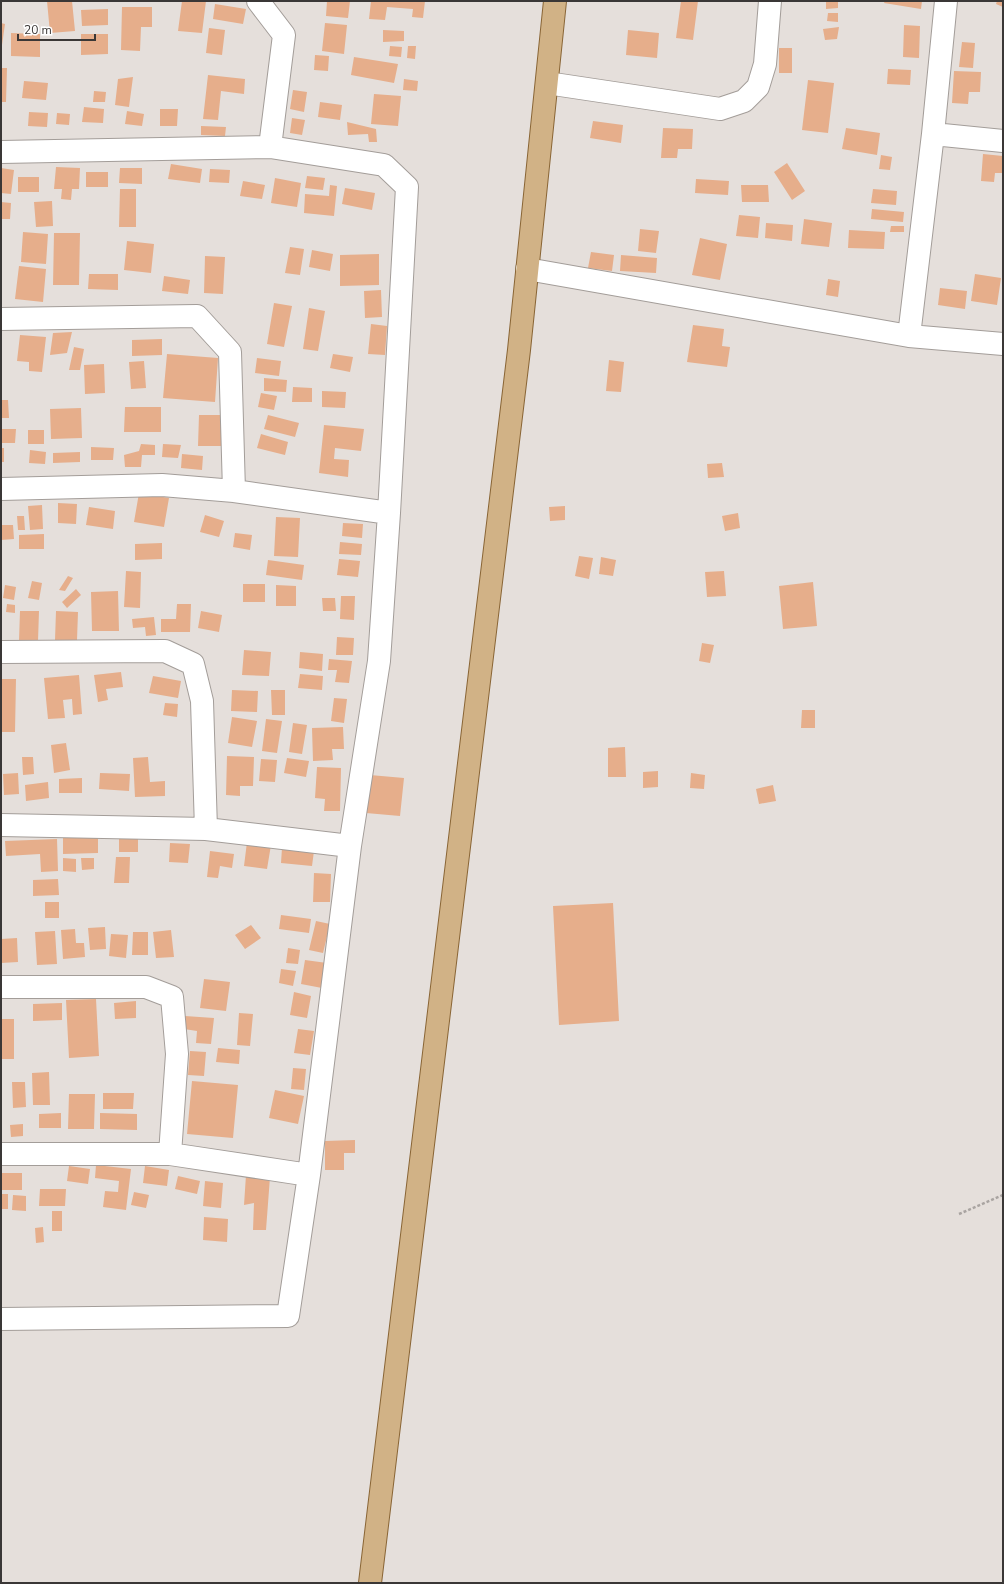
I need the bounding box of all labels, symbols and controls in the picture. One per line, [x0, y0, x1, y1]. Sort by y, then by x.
scale bar [18, 16, 95, 42]
text: 20 m [24, 22, 52, 38]

